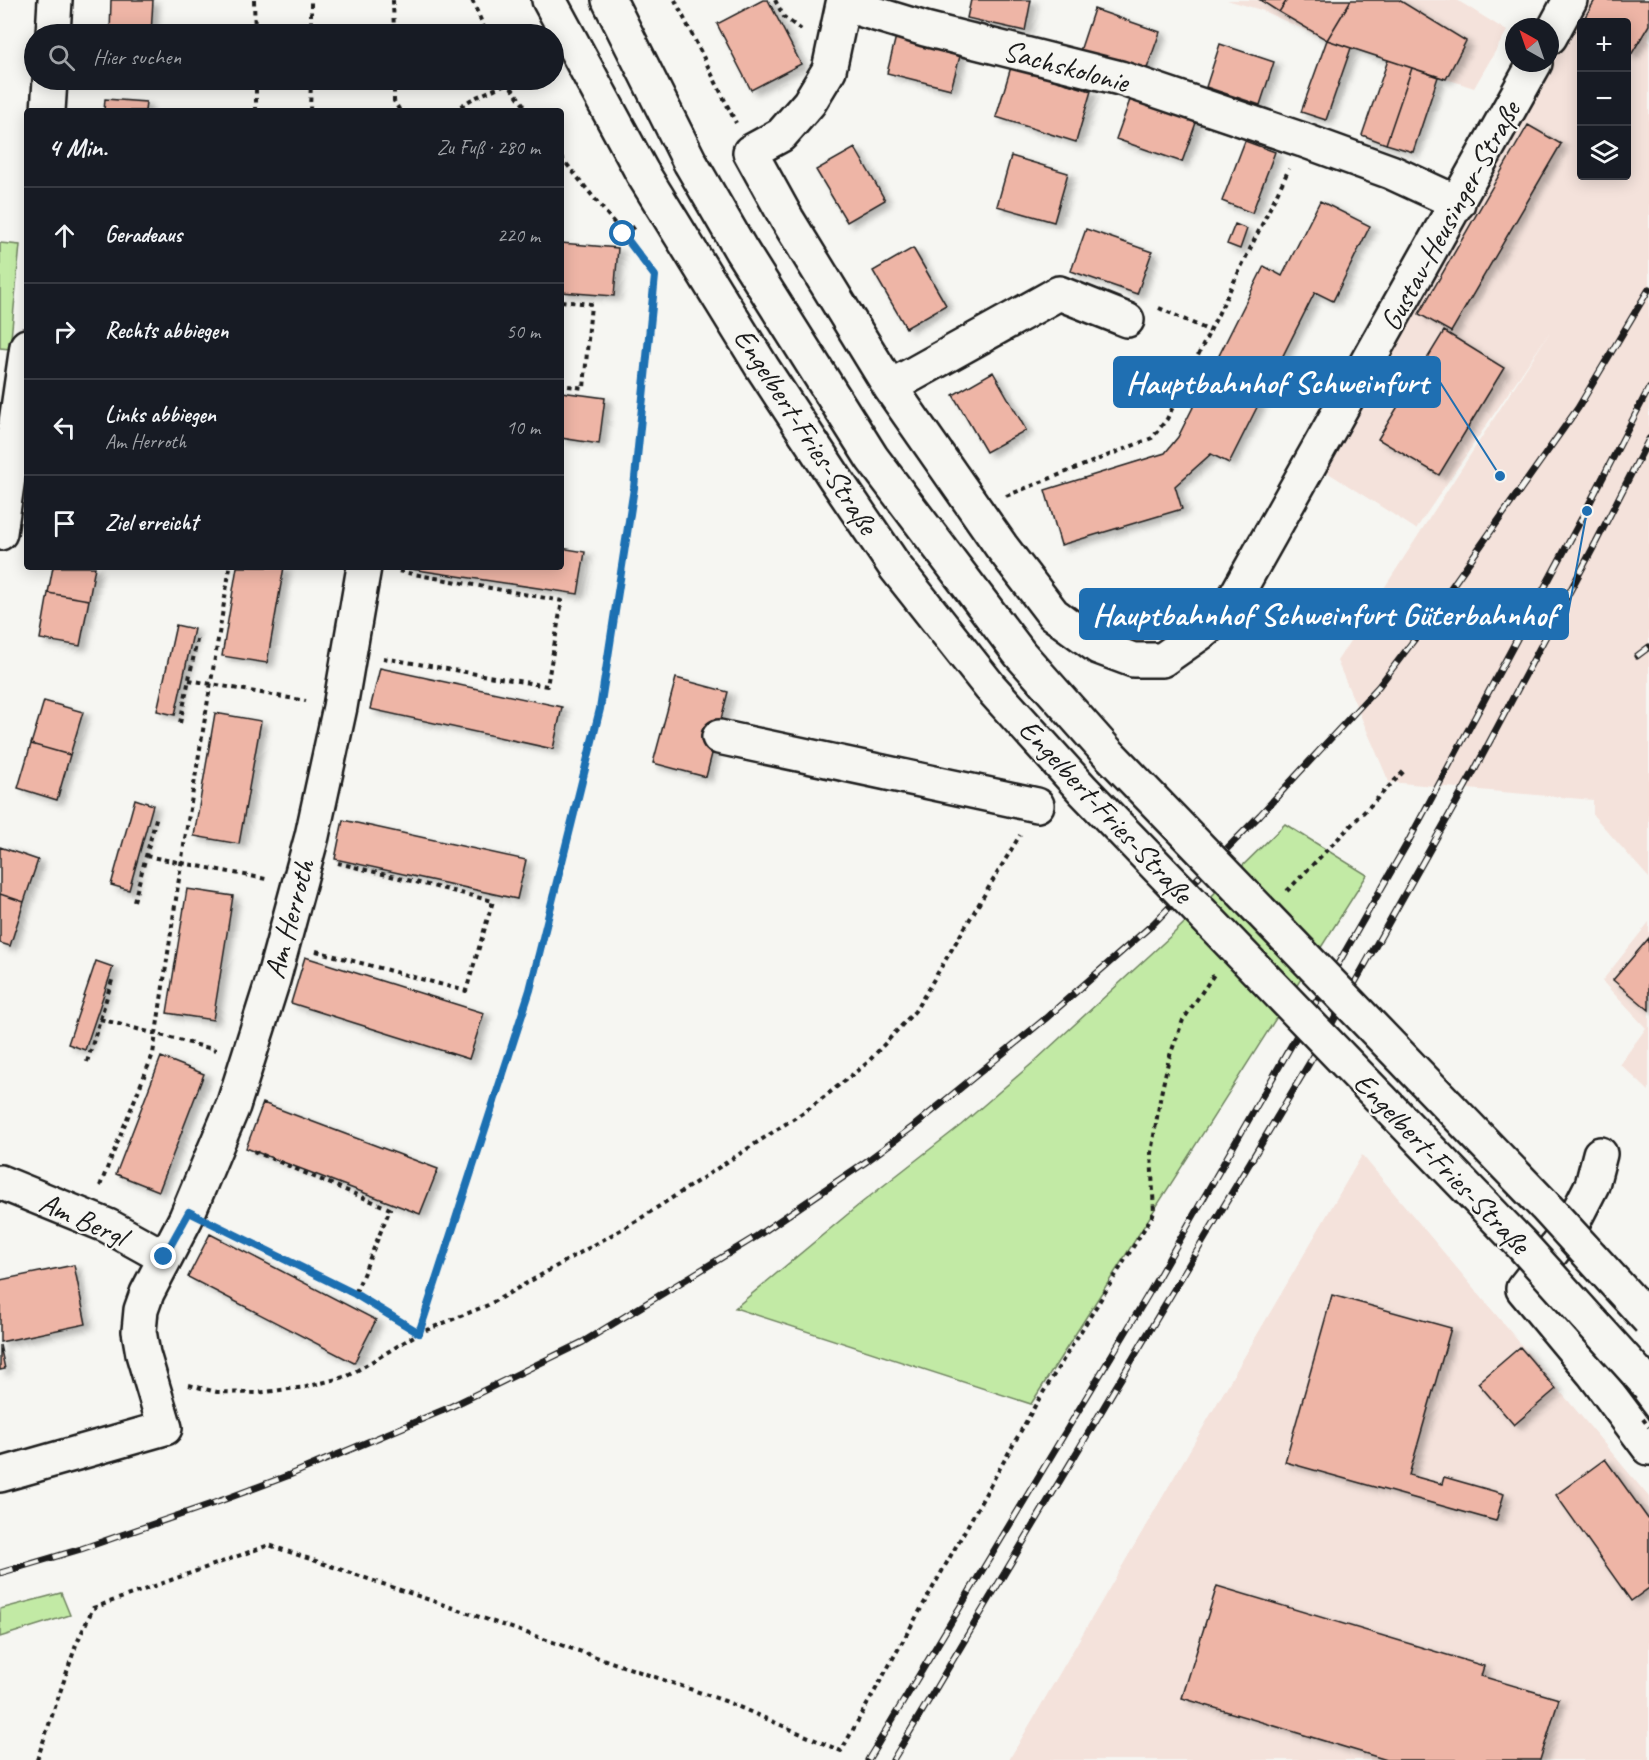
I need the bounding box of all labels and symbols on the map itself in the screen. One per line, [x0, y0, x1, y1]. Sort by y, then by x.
north arrow [1505, 18, 1559, 72]
street label: Sachskolonie [999, 31, 1135, 101]
street label: Gustav-Heusinger-Straße [1371, 93, 1530, 337]
route start [609, 220, 635, 246]
street label: Engelbert-Fries-Straße [725, 321, 888, 543]
callout: Hauptbahnhof Schweinfurt [1114, 357, 1440, 407]
text: Hauptbahnhof Schweinfurt [1126, 362, 1432, 403]
callout: Hauptbahnhof Schweinfurt Güterbahnhof [1080, 589, 1568, 639]
text: Hauptbahnhof Schweinfurt Güterbahnhof [1092, 594, 1563, 635]
street label: Engelbert-Fries-Straße [1011, 711, 1203, 913]
street label: Am Herroth [255, 854, 323, 983]
street label: Engelbert-Fries-Straße [1345, 1064, 1540, 1264]
street label: Am Bergl [34, 1183, 137, 1257]
route end [150, 1243, 176, 1269]

